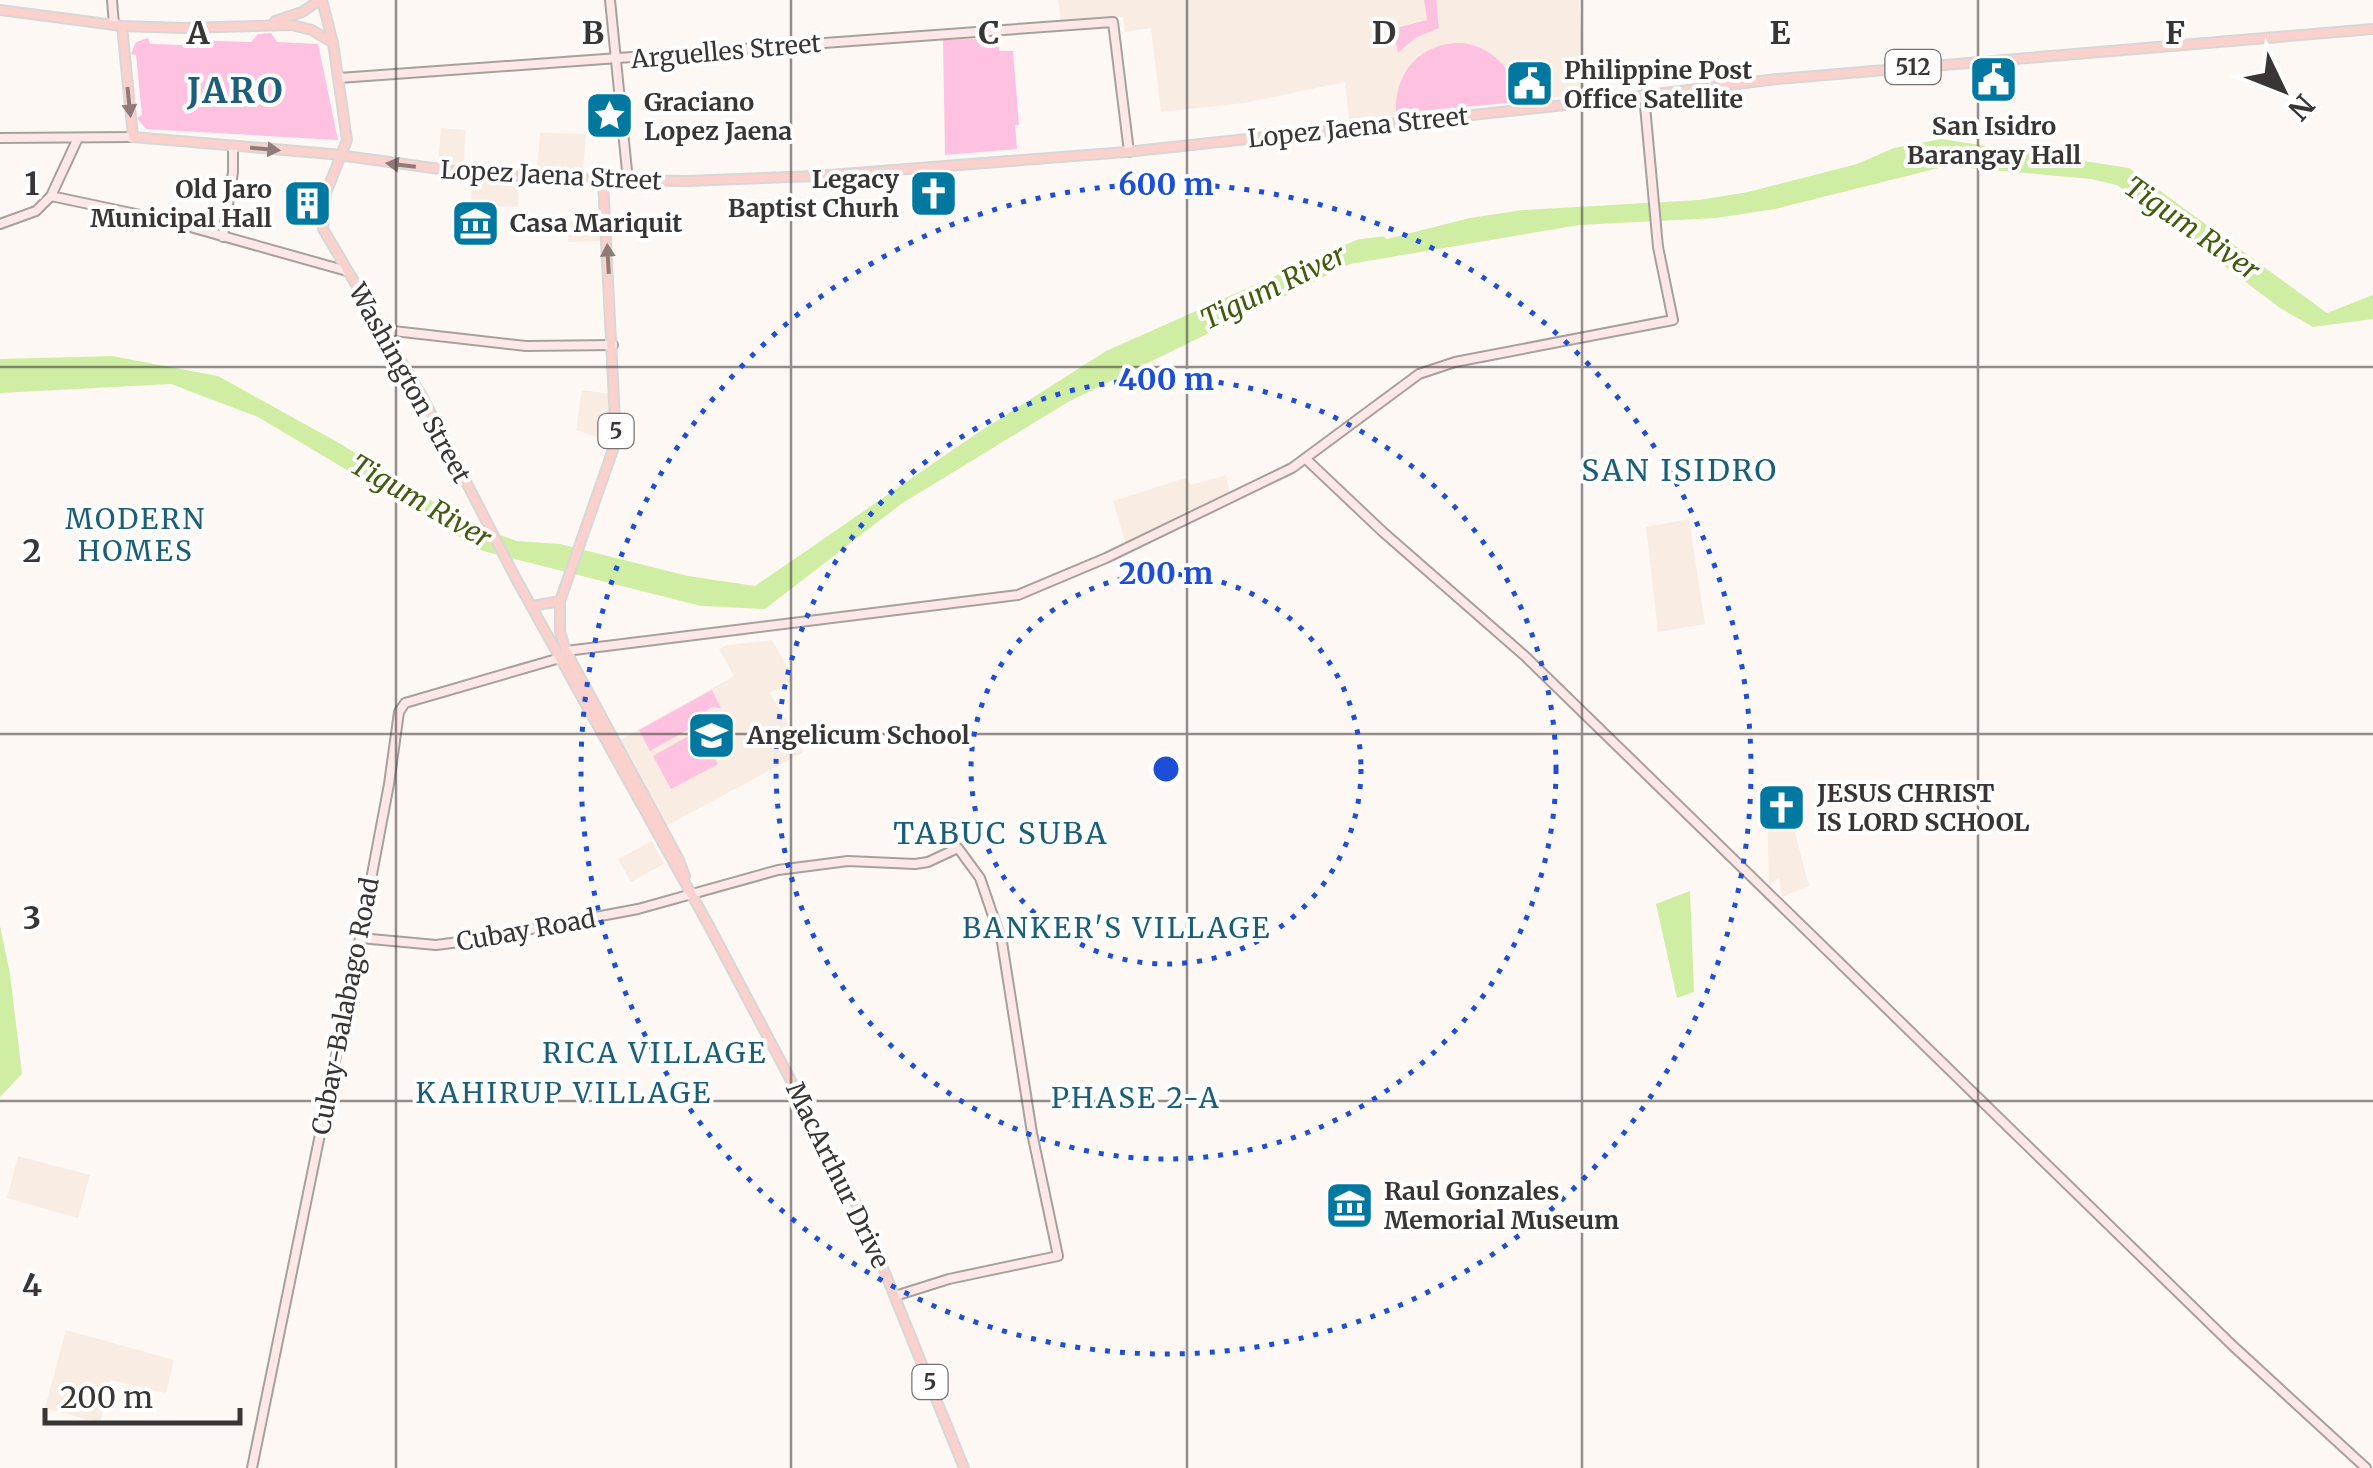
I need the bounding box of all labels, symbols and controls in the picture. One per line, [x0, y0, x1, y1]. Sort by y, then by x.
text: A [186, 13, 211, 53]
text: B [582, 13, 604, 53]
text: C [978, 13, 1000, 53]
text: D [1372, 13, 1396, 53]
text: E [1770, 13, 1791, 53]
text: F [2165, 13, 2185, 53]
street label: Arguelles Street [629, 27, 823, 75]
north arrow [2233, 40, 2333, 140]
road number: 512 [1886, 50, 1940, 84]
place label: Philippine Post Office Satellite [1564, 54, 1752, 115]
public building icon: San Isidro Barangay Hall [1968, 54, 2020, 106]
public building icon: Philippine Post Office Satellite [1503, 58, 1555, 110]
district label: JARO [186, 69, 285, 113]
one-way arrow [121, 86, 137, 118]
place label: Graciano Lopez Jaena [644, 86, 792, 147]
text: N [2281, 87, 2322, 127]
place icon: Graciano Lopez Jaena [583, 90, 635, 142]
street label: Lopez Jaena Street [1246, 99, 1470, 154]
place label: San Isidro Barangay Hall [1907, 110, 2081, 171]
one-way arrow [249, 141, 281, 157]
street label: Lopez Jaena Street [440, 153, 663, 197]
one-way arrow [385, 157, 416, 173]
place label: Legacy Baptist Churh [728, 163, 899, 224]
text: 1 [25, 164, 40, 204]
text: 600 m [1118, 165, 1214, 203]
church icon: Legacy Baptist Churh [908, 167, 960, 219]
water label: Tigum River [2117, 168, 2267, 288]
place label: Old Jaro Municipal Hall [90, 173, 272, 234]
building icon: Old Jaro Municipal Hall [281, 177, 333, 229]
museum icon: Casa Mariquit [449, 197, 501, 249]
place label: Casa Mariquit [510, 207, 682, 239]
water label: Tigum River [1195, 236, 1352, 338]
one-way arrow [599, 243, 615, 275]
street label: Washington Street [341, 277, 478, 489]
text: 400 m [1118, 360, 1214, 398]
road number: 5 [598, 414, 634, 448]
water label: Tigum River [344, 446, 498, 556]
district label: SAN ISIDRO [1581, 451, 1779, 489]
district label: MODERN HOMES [65, 501, 207, 569]
text: 2 [23, 531, 41, 571]
text: 200 m [1119, 554, 1213, 592]
school or university icon: Angelicum School [686, 709, 738, 761]
place label: Angelicum School [746, 719, 970, 751]
centre of rings [1148, 751, 1184, 787]
place label: JESUS CHRIST IS LORD SCHOOL [1816, 777, 2030, 838]
church icon: JESUS CHRIST IS LORD SCHOOL [1756, 781, 1808, 833]
district label: TABUC SUBA [893, 814, 1109, 852]
street label: Cubay-Balabago Road [304, 875, 386, 1137]
text: 3 [23, 898, 41, 938]
street label: Cubay Road [454, 902, 598, 958]
district label: BANKER'S VILLAGE [962, 910, 1272, 946]
district label: RICA VILLAGE [542, 1035, 768, 1071]
district label: KAHIRUP VILLAGE [415, 1075, 713, 1111]
street label: MacArthur Drive [779, 1077, 897, 1273]
district label: PHASE 2-A [1051, 1080, 1221, 1116]
place label: Raul Gonzales Memorial Museum [1384, 1175, 1619, 1236]
museum icon: Raul Gonzales Memorial Museum [1323, 1179, 1375, 1231]
text: 4 [22, 1265, 42, 1305]
scale bar [45, 1363, 240, 1425]
road number: 5 [912, 1365, 948, 1399]
text: 200 m [60, 1378, 153, 1416]

